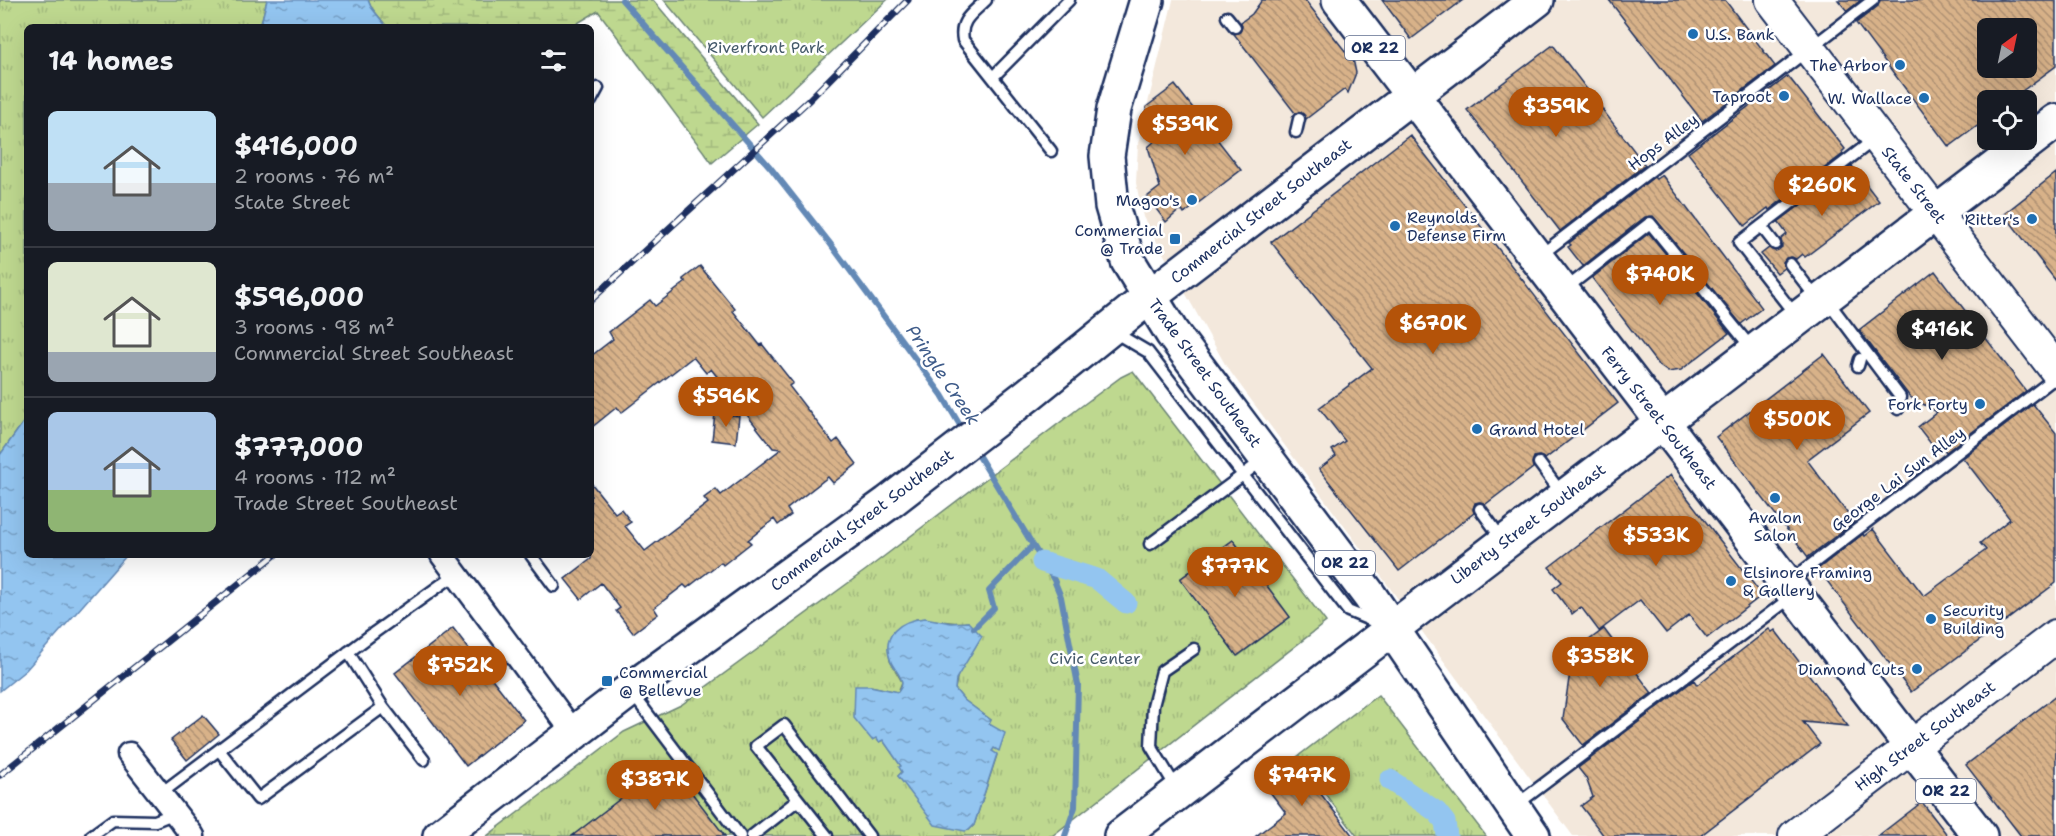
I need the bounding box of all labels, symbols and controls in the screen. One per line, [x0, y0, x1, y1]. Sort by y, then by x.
north arrow [1977, 18, 2037, 78]
map controls [1977, 18, 2037, 150]
place label: U.S. Bank [1705, 24, 1775, 45]
marker: U.S. Bank [1686, 27, 1700, 41]
road number: OR 22 [1345, 36, 1405, 60]
park label: Riverfront Park [707, 37, 825, 58]
text: 14 homes [48, 43, 174, 78]
icon: filters [537, 44, 570, 77]
place label: The Arbor [1809, 55, 1888, 76]
marker: The Arbor [1893, 58, 1907, 72]
place label: Taproot [1712, 86, 1772, 107]
pin: $359K [1514, 87, 1598, 138]
place label: W. Wallace [1828, 88, 1912, 109]
marker: Taproot [1777, 89, 1791, 103]
button: locate [1977, 90, 2037, 150]
marker: W. Wallace [1917, 91, 1931, 105]
text: $359K [1522, 93, 1590, 119]
pin: $539K [1143, 105, 1227, 156]
street label: Hops Alley [1624, 109, 1702, 175]
text: $539K [1151, 111, 1219, 137]
text: $416,000 [234, 128, 358, 163]
street label: Commercial Street Southeast [1166, 134, 1356, 288]
icon: home [96, 135, 168, 207]
street label: State Street [1877, 142, 1951, 228]
text: 2 rooms · 76 m² [234, 163, 394, 189]
pin: $260K [1780, 166, 1864, 217]
text: $260K [1788, 172, 1856, 198]
text: State Street [234, 189, 351, 215]
place label: Magoo's [1116, 190, 1180, 211]
marker: Magoo's [1185, 193, 1199, 207]
place label: Reynolds Defense Firm [1407, 207, 1506, 246]
place label: Ritter's [1965, 209, 2020, 230]
marker: Ritter's [2025, 212, 2039, 226]
marker: Reynolds Defense Firm [1388, 219, 1402, 233]
place label: Commercial @ Trade [1074, 220, 1163, 259]
marker: Commercial @ Trade [1168, 232, 1182, 246]
pin: $740K [1618, 255, 1702, 306]
text: $740K [1626, 261, 1694, 287]
text: $596,000 [234, 279, 364, 314]
icon: home [96, 286, 168, 358]
street label: Trade Street Southeast [1144, 294, 1266, 452]
pin: $670K [1391, 304, 1475, 355]
text: $670K [1399, 310, 1467, 336]
pin: $416K [1900, 310, 1984, 361]
text: 3 rooms · 98 m² [234, 314, 395, 340]
text: $416K [1911, 316, 1973, 342]
water label: Pringle Creek [901, 320, 986, 430]
text: Commercial Street Southeast [234, 340, 514, 366]
street label: Ferry Street Southeast [1597, 342, 1721, 494]
pin: $596K [684, 377, 768, 428]
text: $596K [692, 383, 760, 409]
place label: Fork Forty [1888, 394, 1968, 415]
marker: Fork Forty [1973, 397, 1987, 411]
pin: $500K [1755, 400, 1839, 451]
text: $500K [1763, 406, 1831, 432]
place label: Grand Hotel [1489, 419, 1585, 440]
marker: Grand Hotel [1470, 422, 1484, 436]
street label: George Lai Sun Alley [1827, 422, 1969, 536]
text: $777,000 [234, 429, 363, 464]
icon: home [96, 436, 168, 508]
street label: Commercial Street Southeast [766, 444, 958, 596]
street label: Liberty Street Southeast [1446, 459, 1610, 589]
text: 4 rooms · 112 m² [234, 464, 396, 490]
text: Trade Street Southeast [234, 490, 458, 516]
marker: Avalon Salon [1768, 491, 1782, 505]
place label: Avalon Salon [1748, 507, 1802, 546]
pin: $533K [1614, 516, 1698, 567]
text: $533K [1622, 522, 1690, 548]
pin: $777K [1193, 547, 1277, 598]
road number: OR 22 [1315, 551, 1375, 575]
text: $777K [1201, 553, 1269, 579]
place label: Elsinore Framing & Gallery [1743, 562, 1872, 601]
marker: Elsinore Framing & Gallery [1724, 574, 1738, 588]
place label: Security Building [1943, 600, 2005, 639]
marker: Security Building [1924, 612, 1938, 626]
pin: $358K [1558, 637, 1642, 688]
text: $358K [1566, 643, 1634, 669]
pin: $752K [418, 646, 502, 697]
park label: Civic Center [1049, 648, 1141, 669]
text: $752K [427, 652, 493, 678]
place label: Diamond Cuts [1798, 659, 1905, 680]
place label: Commercial @ Bellevue [619, 662, 708, 701]
marker: Diamond Cuts [1910, 662, 1924, 676]
marker: Commercial @ Bellevue [600, 674, 614, 688]
street label: High Street Southeast [1850, 676, 2000, 796]
pin: $747K [1260, 756, 1344, 807]
pin: $387K [613, 760, 697, 811]
text: $747K [1268, 762, 1336, 788]
text: $387K [621, 766, 689, 792]
road number: OR 22 [1916, 779, 1976, 803]

